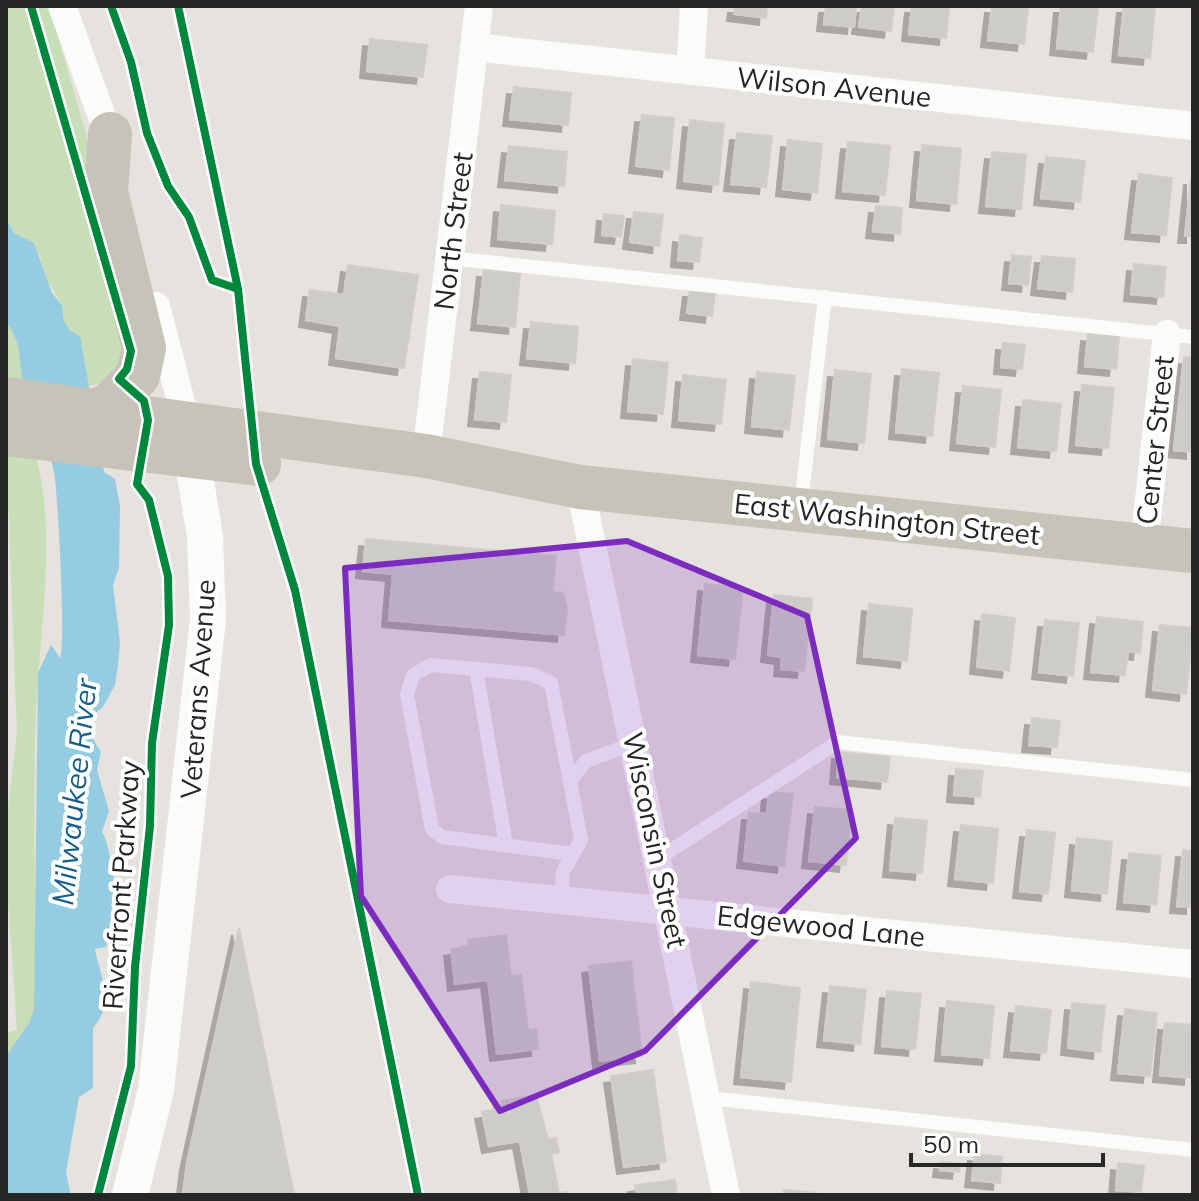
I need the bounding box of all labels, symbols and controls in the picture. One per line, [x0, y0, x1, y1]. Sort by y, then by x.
street label: Wilson Avenue [735, 59, 933, 114]
street label: North Street [425, 150, 480, 312]
street label: Center Street [1128, 354, 1181, 526]
street label: East Washington Street [732, 485, 1042, 552]
street label: Veterans Avenue [172, 578, 223, 800]
water label: Milwaukee River [43, 676, 105, 907]
street label: Wisconsin Street [616, 729, 695, 951]
street label: Riverfront Parkway [94, 759, 147, 1011]
street label: Edgewood Lane [715, 897, 927, 954]
scale bar [911, 1117, 1103, 1167]
text: 50 m [923, 1129, 979, 1159]

